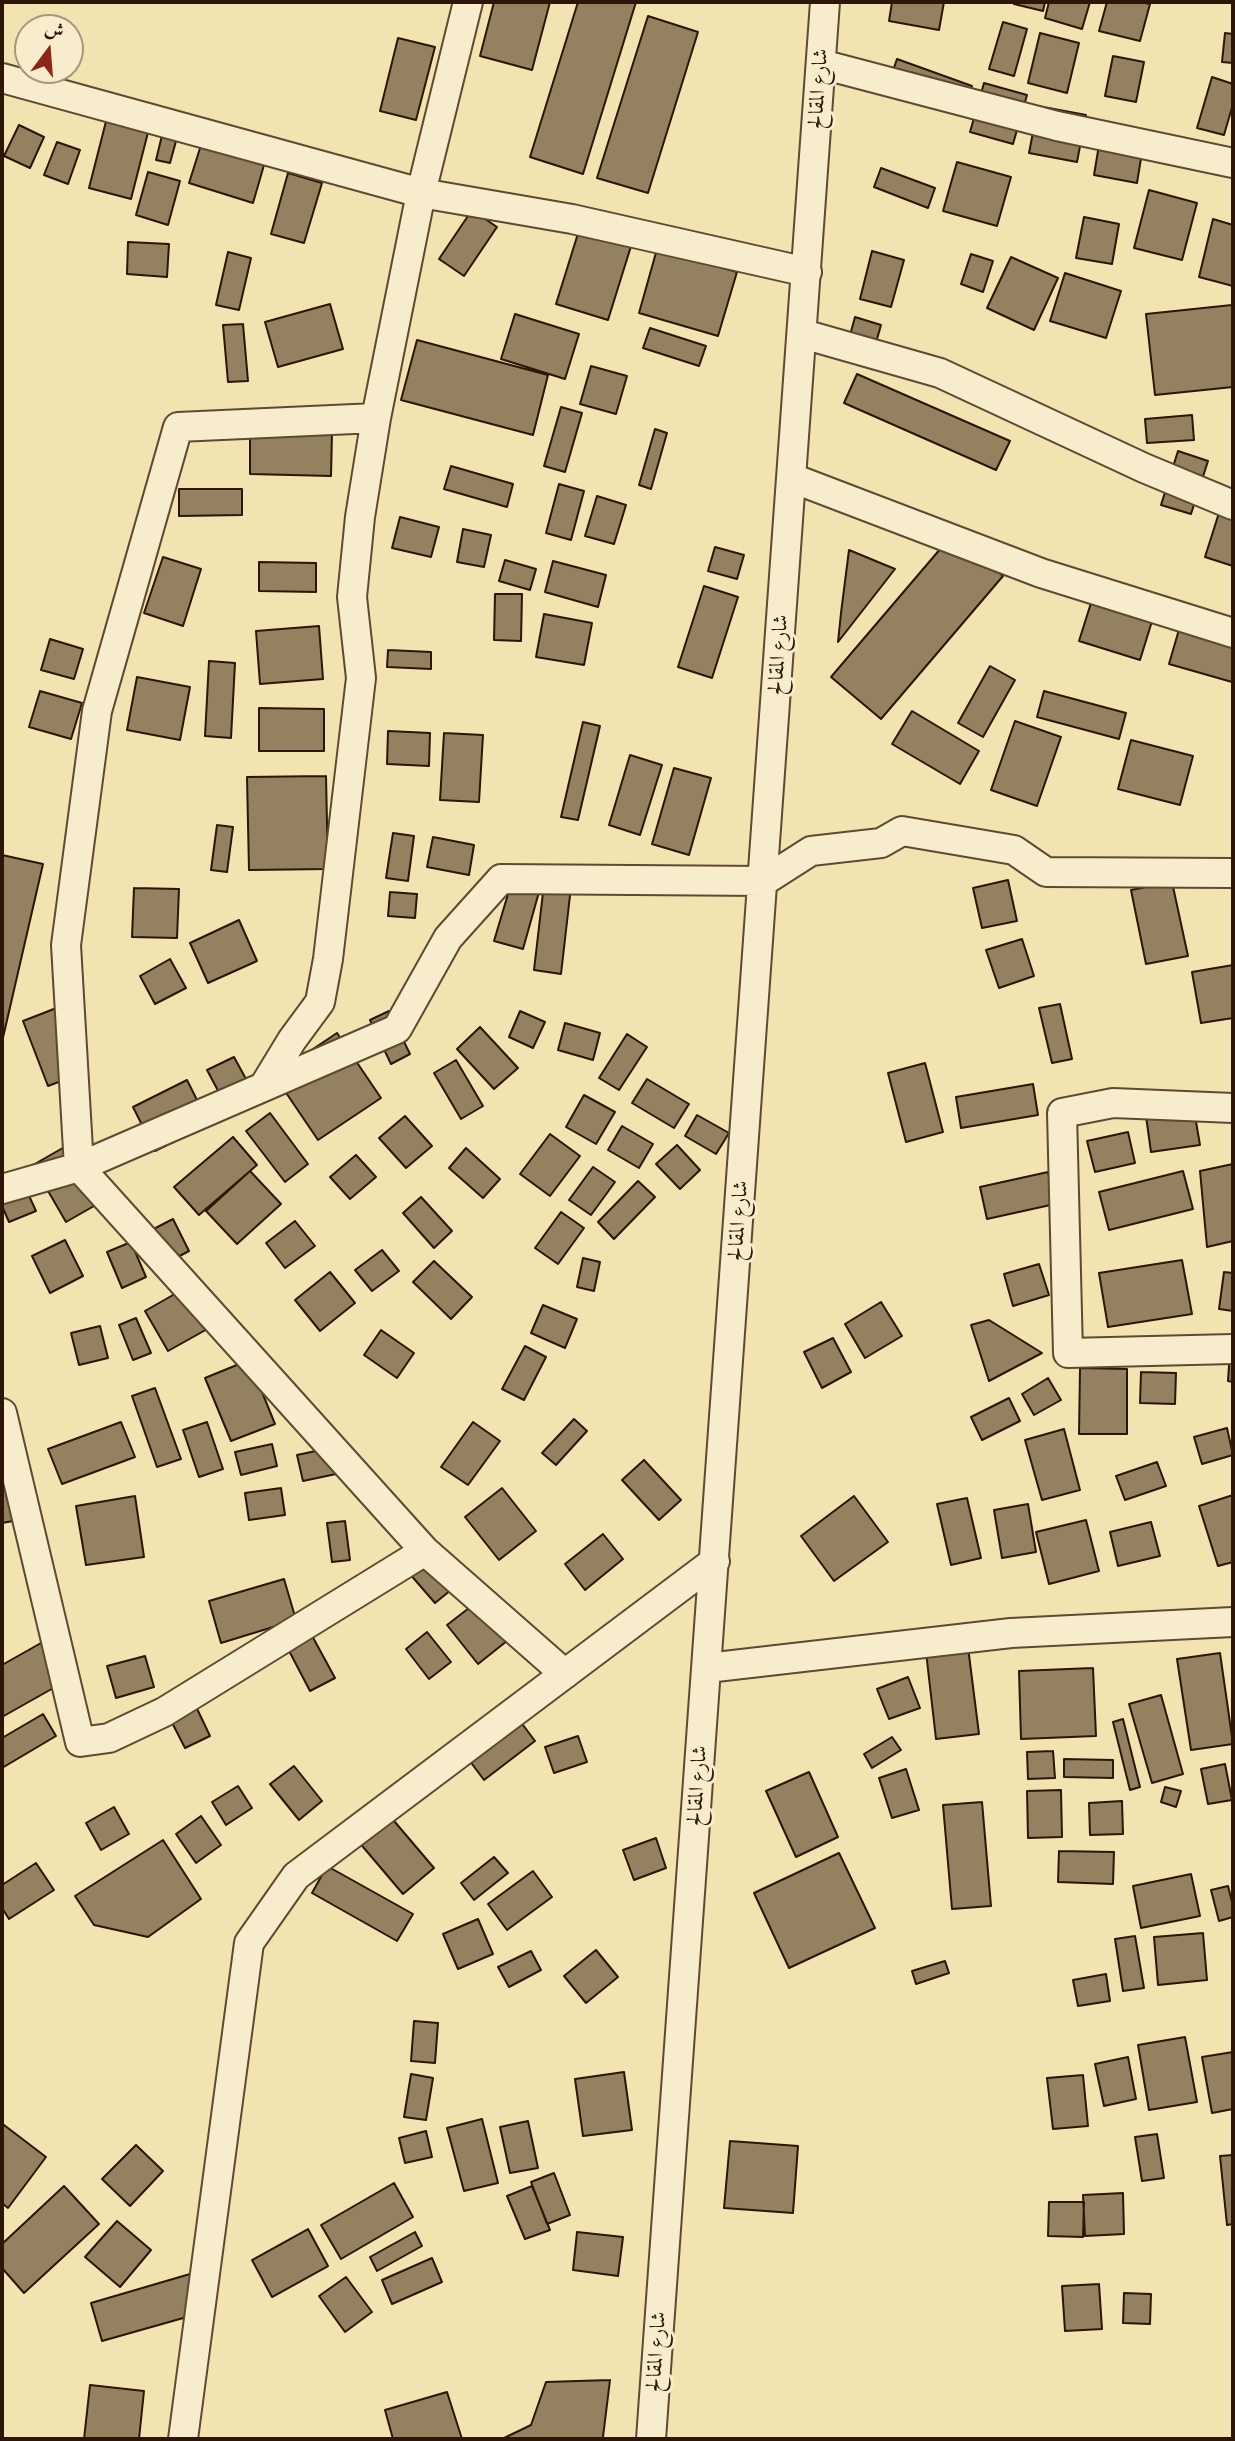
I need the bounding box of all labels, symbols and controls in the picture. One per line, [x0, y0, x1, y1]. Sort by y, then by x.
north arrow [14, 14, 84, 84]
text: ش [42, 17, 67, 45]
street label: شارع المقالح [805, 48, 835, 130]
street label: شارع المقالح [765, 614, 795, 696]
street label: شارع المقالح [725, 1180, 755, 1262]
street label: شارع المقالح [684, 1745, 714, 1827]
street label: شارع المقالح [643, 2311, 673, 2393]

